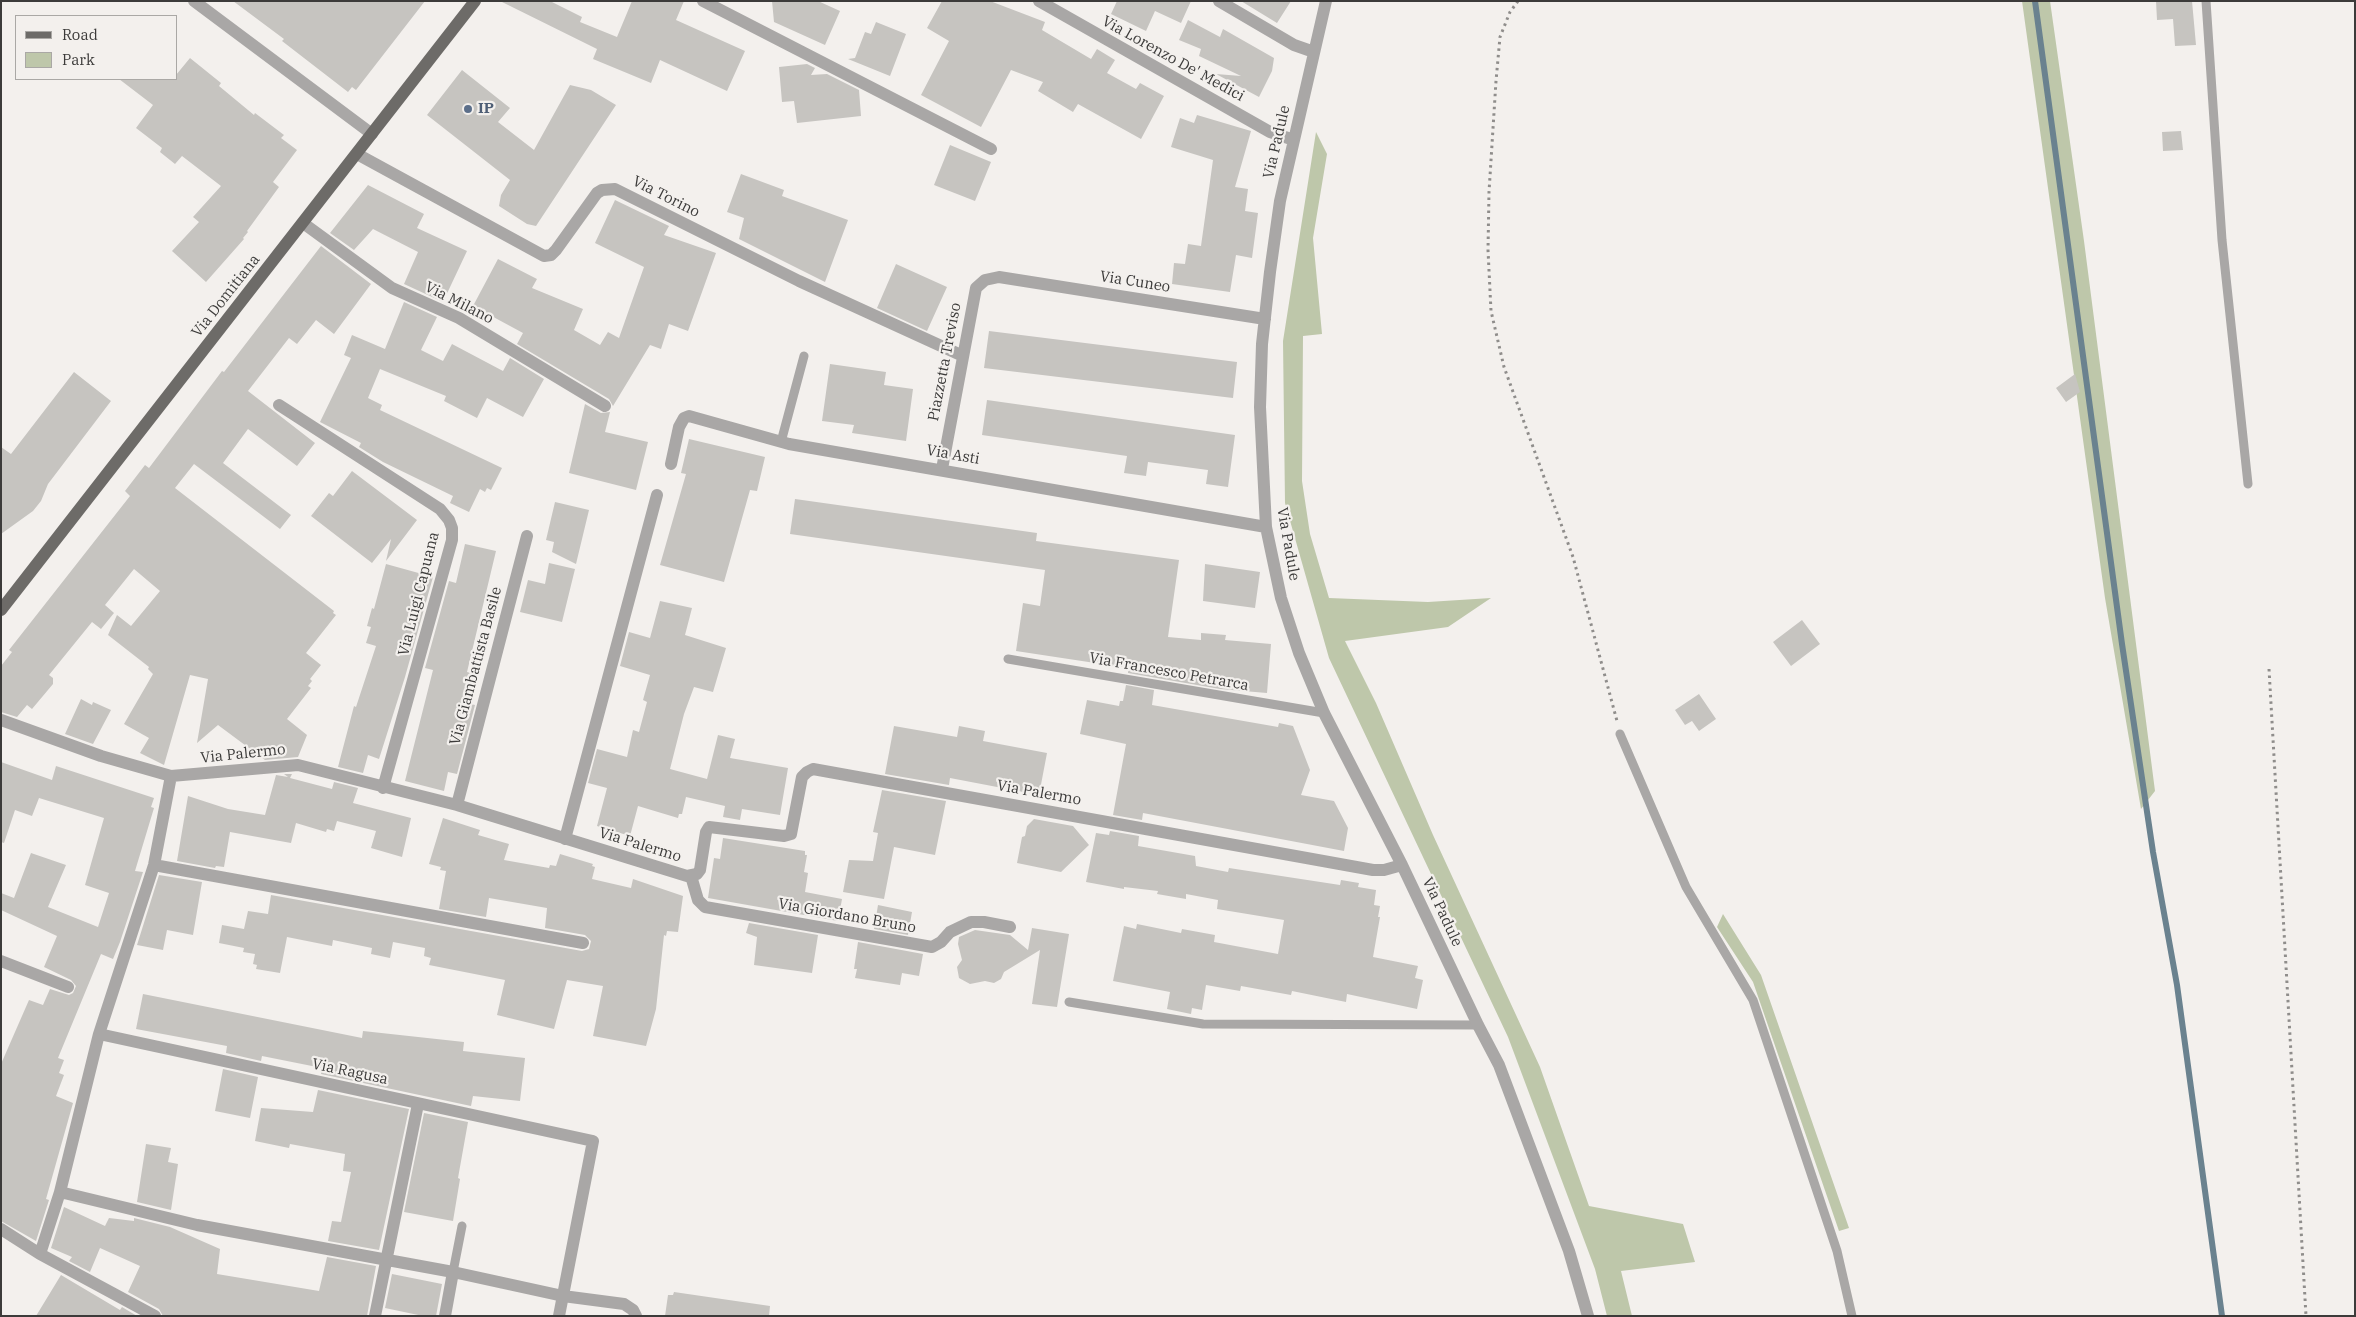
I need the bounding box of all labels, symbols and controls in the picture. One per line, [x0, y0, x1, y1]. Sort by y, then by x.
street label: Via Lorenzo De' Medici [1099, 12, 1247, 106]
legend [15, 15, 178, 80]
text: Road [62, 25, 98, 44]
text: Park [62, 50, 95, 69]
place label: IP [478, 100, 494, 118]
marker: IP [462, 103, 474, 115]
street label: Via Padule [1260, 104, 1294, 180]
street label: Via Torino [629, 172, 703, 222]
street label: Via Domitiana [188, 251, 264, 341]
street label: Via Cuneo [1098, 268, 1172, 296]
street label: Via Milano [422, 278, 496, 328]
street label: Piazzetta Treviso [925, 301, 965, 423]
street label: Via Asti [925, 441, 981, 469]
street label: Via Padule [1273, 506, 1303, 582]
street label: Via Luigi Capuana [395, 530, 443, 658]
street label: Via Giambattista Basile [446, 585, 506, 747]
street label: Via Francesco Petrarca [1088, 649, 1250, 695]
street label: Via Palermo [200, 741, 286, 767]
street label: Via Palermo [995, 777, 1083, 809]
street label: Via Palermo [597, 824, 683, 866]
street label: Via Padule [1418, 875, 1466, 949]
street label: Via Giordano Bruno [777, 895, 917, 937]
street label: Via Ragusa [310, 1055, 390, 1089]

